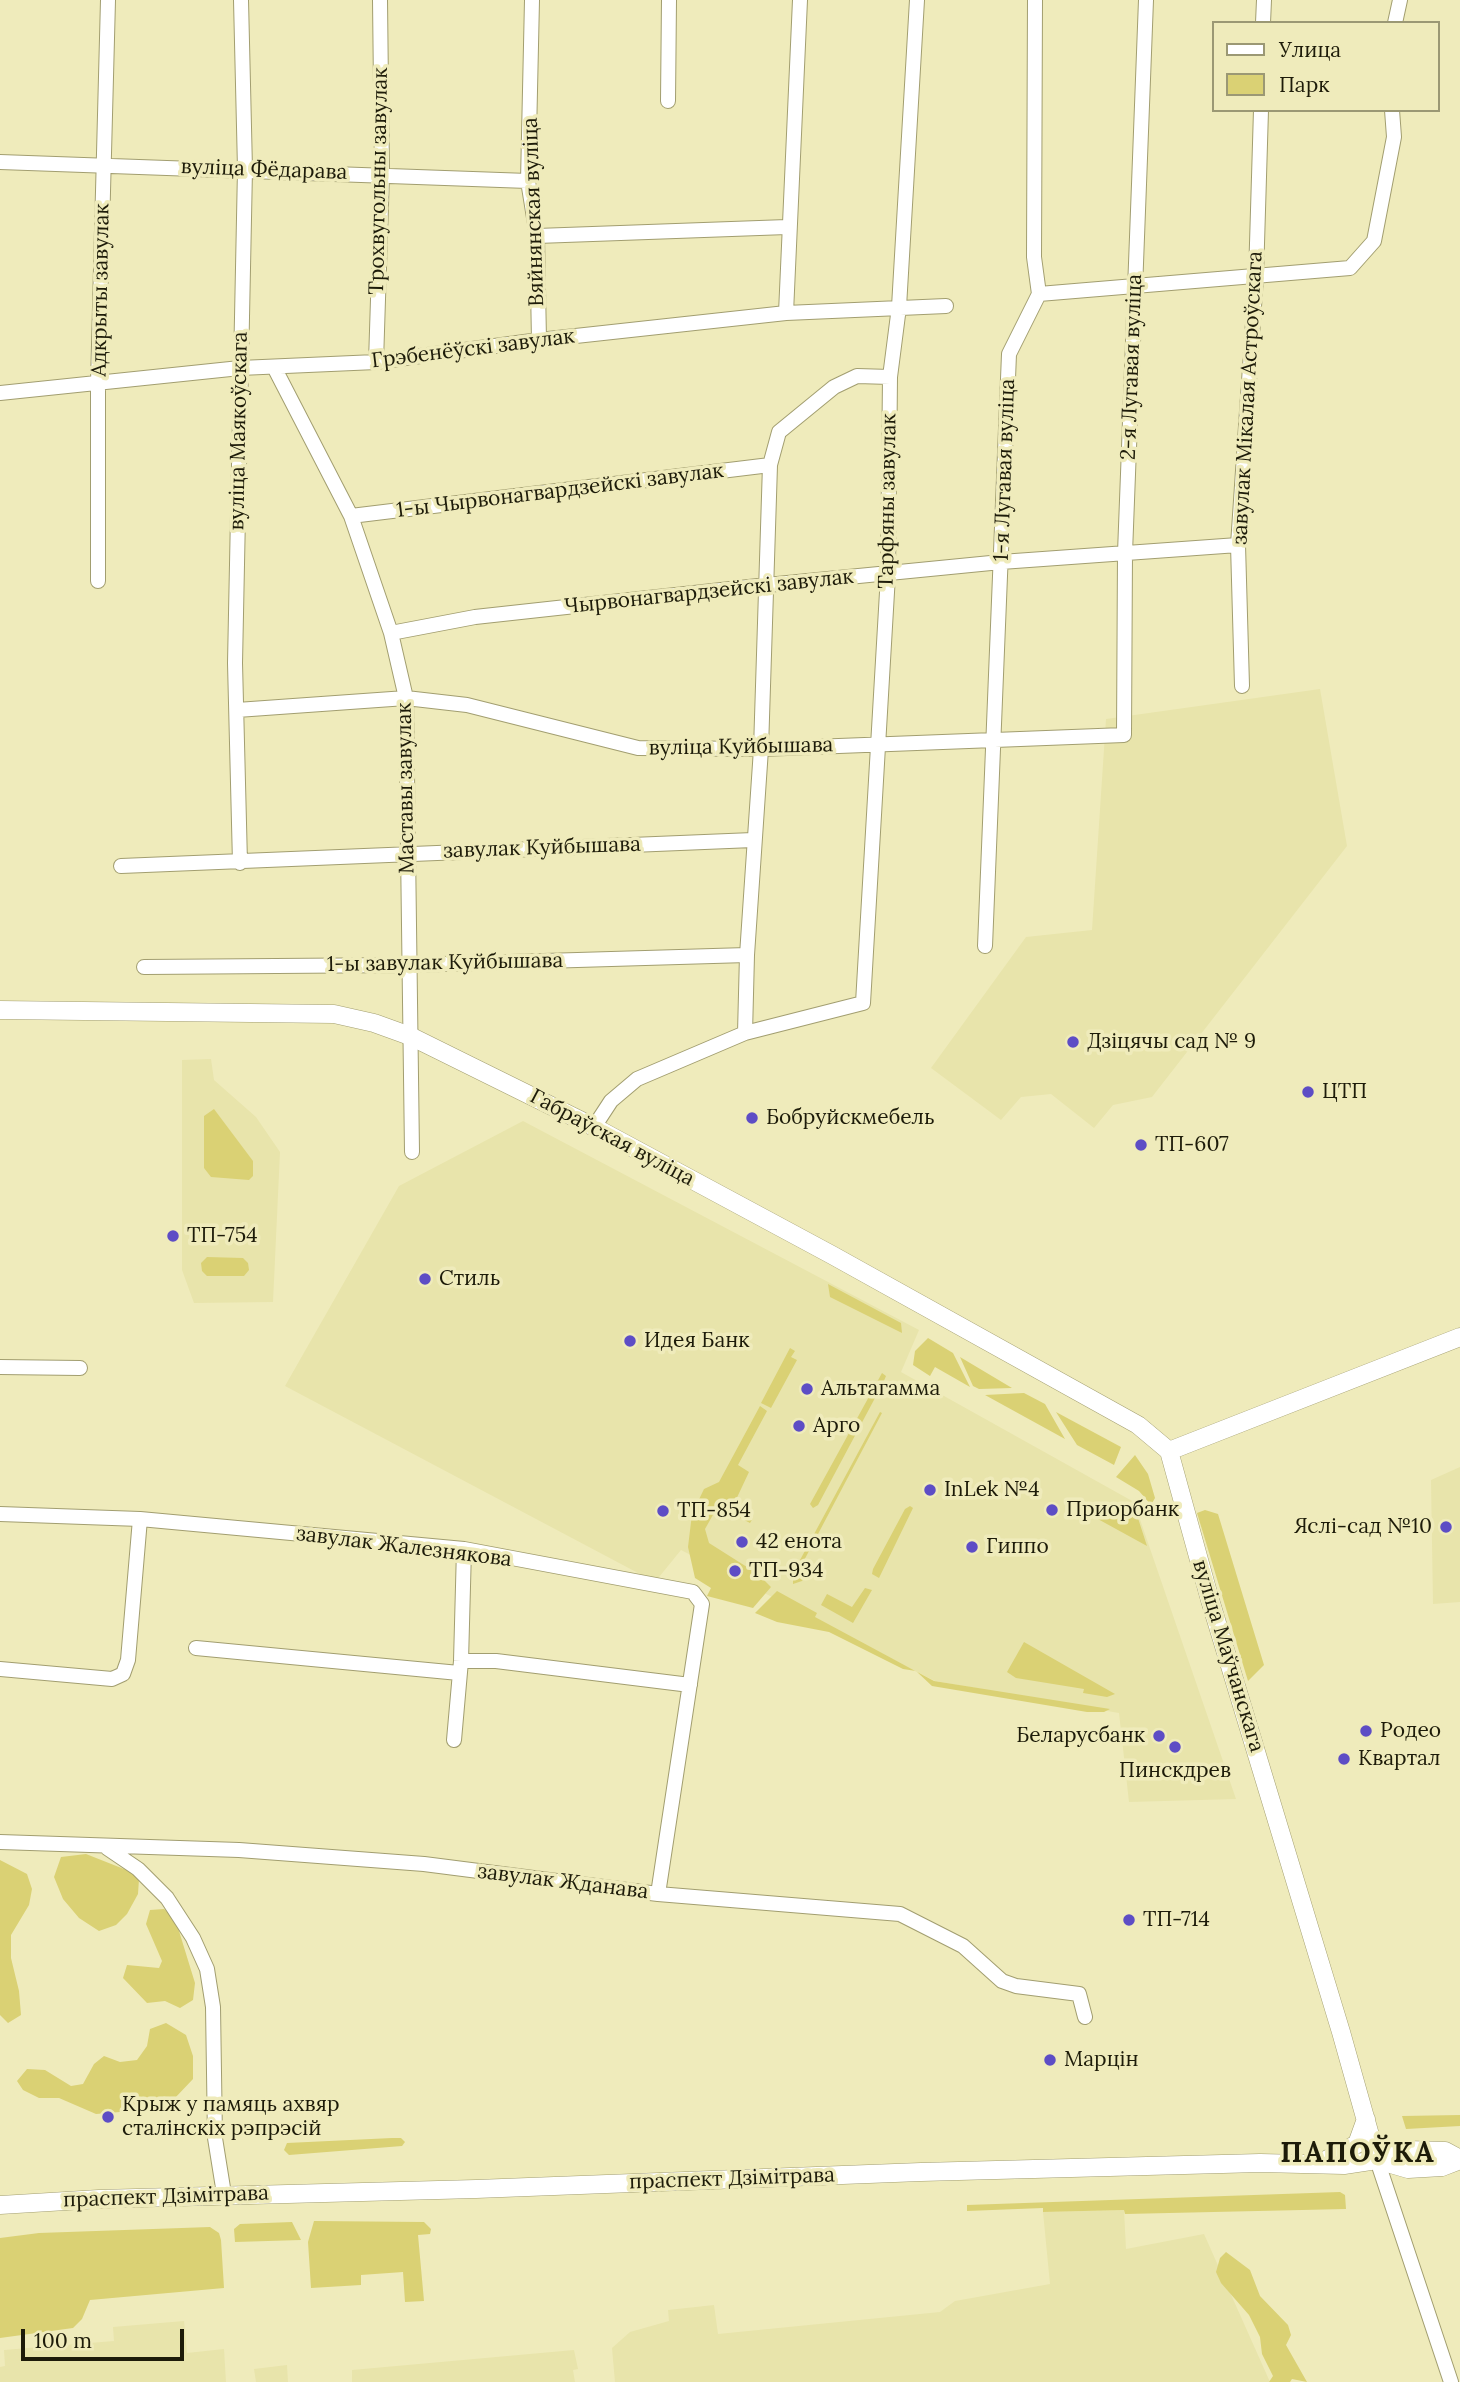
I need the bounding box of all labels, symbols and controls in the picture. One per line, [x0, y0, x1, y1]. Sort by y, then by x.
legend [1212, 21, 1439, 112]
text: Улица [1279, 36, 1341, 63]
street label: Трохвугольны завулак [364, 67, 394, 295]
text: Парк [1279, 71, 1329, 98]
street label: Вяйнянская вуліца [518, 117, 550, 307]
street label: вуліца Фёдарава [180, 155, 348, 185]
street label: Адкрыты завулак [87, 203, 115, 377]
street label: завулак Мікалая Астроўскага [1228, 251, 1268, 545]
street label: 2-я Лугавая вуліца [1116, 273, 1148, 461]
street label: Грэбенёўскі завулак [370, 324, 576, 374]
street label: вуліца Маякоўскага [225, 331, 253, 531]
street label: 1-я Лугавая вуліца [989, 378, 1021, 562]
street label: Тарфяны завулак [874, 413, 902, 589]
street label: 1-ы Чырвонагвардзейскі завулак [395, 458, 725, 524]
street label: Чырвонагвардзейскі завулак [563, 564, 855, 620]
street label: Маставы завулак [392, 702, 420, 874]
street label: вуліца Куйбышава [648, 733, 834, 761]
street label: завулак Куйбышава [443, 832, 641, 864]
street label: 1-ы завулак Куйбышава [327, 948, 563, 978]
place label: Дзіцячы сад № 9 [1087, 1029, 1256, 1055]
marker: Дзіцячы сад № 9 [1065, 1034, 1081, 1050]
place label: ЦТП [1322, 1079, 1367, 1105]
street label: Габраўская вуліца [526, 1084, 698, 1192]
marker: ЦТП [1300, 1084, 1316, 1100]
place label: Бобруйскмебель [766, 1105, 935, 1131]
marker: Бобруйскмебель [744, 1110, 760, 1126]
place label: ТП-607 [1155, 1132, 1229, 1158]
marker: ТП-607 [1133, 1137, 1149, 1153]
place label: ТП-754 [187, 1223, 258, 1249]
marker: ТП-754 [165, 1228, 181, 1244]
place label: Стиль [439, 1266, 500, 1292]
marker: Стиль [417, 1271, 433, 1287]
place label: Идея Банк [644, 1328, 750, 1354]
marker: Идея Банк [622, 1333, 638, 1349]
place label: Альтагамма [821, 1376, 940, 1402]
marker: Альтагамма [799, 1381, 815, 1397]
place label: Арго [813, 1413, 860, 1439]
marker: Арго [791, 1418, 807, 1434]
place label: InLek №4 [944, 1477, 1040, 1503]
marker: InLek №4 [922, 1482, 938, 1498]
place label: Приорбанк [1066, 1497, 1179, 1523]
place label: ТП-854 [677, 1498, 751, 1524]
marker: Приорбанк [1044, 1502, 1060, 1518]
marker: ТП-854 [655, 1503, 671, 1519]
place label: Яслі-сад №10 [1294, 1514, 1432, 1540]
marker: Яслі-сад №10 [1438, 1519, 1454, 1535]
street label: завулак Жалезнякова [295, 1521, 513, 1573]
place label: 42 енота [756, 1529, 842, 1555]
marker: 42 енота [734, 1534, 750, 1550]
place label: Гиппо [986, 1534, 1049, 1560]
marker: Гиппо [964, 1539, 980, 1555]
street label: вуліца Маўчанскага [1187, 1557, 1269, 1755]
place label: ТП-934 [749, 1558, 824, 1584]
marker: ТП-934 [727, 1563, 743, 1579]
place label: Родео [1380, 1718, 1441, 1744]
place label: Беларусбанк [1016, 1723, 1145, 1749]
marker: Родео [1358, 1723, 1374, 1739]
marker: Беларусбанк [1151, 1728, 1167, 1744]
marker: Пинскдрев [1167, 1739, 1183, 1755]
place label: Квартал [1358, 1746, 1440, 1772]
marker: Квартал [1336, 1751, 1352, 1767]
place label: Пинскдрев [1119, 1758, 1231, 1784]
street label: завулак Жданава [476, 1859, 650, 1905]
place label: ТП-714 [1143, 1907, 1210, 1933]
marker: ТП-714 [1121, 1912, 1137, 1928]
place label: Марцін [1064, 2047, 1138, 2073]
marker: Марцін [1042, 2052, 1058, 2068]
place label: Крыж у памяць ахвяр сталінскіх рэпрэсій [122, 2092, 339, 2142]
marker: Крыж у памяць ахвяр сталінскіх рэпрэсій [100, 2109, 116, 2125]
district label: ПАПОЎКА [1281, 2137, 1435, 2171]
street label: праспект Дзімітрава [629, 2163, 835, 2195]
street label: праспект Дзімітрава [63, 2181, 269, 2213]
scale bar [24, 2316, 187, 2360]
text: 100 m [34, 2327, 92, 2354]

